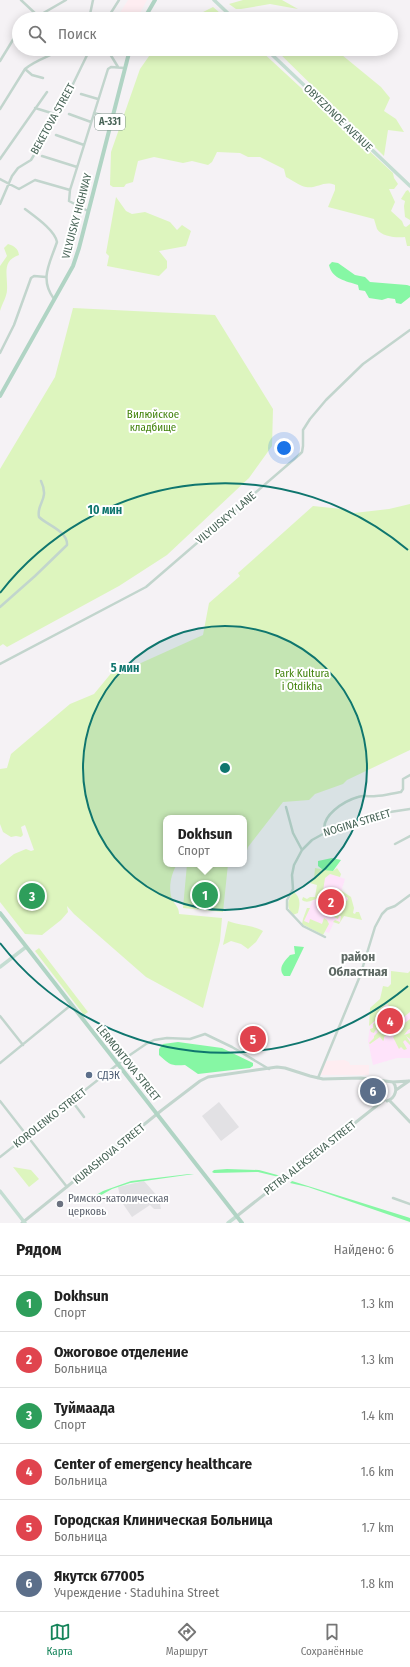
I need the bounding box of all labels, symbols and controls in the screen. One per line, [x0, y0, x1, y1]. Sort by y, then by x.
search box [12, 12, 398, 56]
icon: search [26, 23, 48, 45]
text: Поиск [58, 25, 96, 43]
street label: BEKETOVA STREET [28, 80, 78, 157]
street label: OBYEZDNOE AVENUE [301, 82, 375, 154]
road number: А-331 [95, 114, 125, 130]
street label: VILYUISKY HIGHWAY [59, 171, 95, 260]
park label: Вилюйское кладбище [127, 408, 179, 434]
your location [274, 438, 294, 458]
street label: VILYUISKYY LANE [193, 489, 259, 547]
text: 10 мин [88, 503, 122, 517]
text: 5 мин [111, 661, 139, 675]
park label: Park Kultura i Otdikha [275, 667, 329, 693]
centre of rings [218, 761, 232, 775]
street label: NOGINA STREET [322, 806, 393, 839]
popup [163, 815, 247, 867]
text: Dokhsun [178, 825, 232, 843]
text: Спорт [178, 843, 210, 858]
pin: 1 [192, 880, 218, 910]
pin: 3 [19, 881, 45, 911]
pin: 2 [318, 887, 344, 917]
district label: район Областная [328, 949, 388, 979]
pin: 4 [377, 1006, 403, 1036]
street label: LERMONTOVA STREET [93, 1022, 163, 1104]
pin: 5 [240, 1024, 266, 1054]
place label: СДЭК [97, 1069, 120, 1082]
marker: СДЭК [84, 1070, 94, 1080]
pin: 6 [360, 1076, 386, 1106]
street label: KOROLENKO STREET [11, 1085, 90, 1151]
street label: PETRA ALEKSEEVA STREET [261, 1117, 359, 1198]
street label: KURASHOVA STREET [71, 1121, 148, 1187]
place label: Римско-католическая церковь [68, 1192, 169, 1218]
marker: Римско-католическая церковь [55, 1199, 65, 1209]
text: Рядом [16, 1239, 61, 1260]
text: Найдено: 6 [334, 1242, 394, 1257]
text: Dokhsun [54, 1287, 109, 1305]
text: 1 [26, 1296, 32, 1311]
text: 1.3 km [361, 1296, 394, 1311]
text: Спорт [54, 1305, 86, 1320]
text: Ожоговое отделение [54, 1343, 188, 1361]
text: 2 [26, 1352, 32, 1367]
text: 1.3 km [361, 1352, 394, 1367]
text: Больница [54, 1361, 107, 1376]
text: Туймаада [54, 1399, 115, 1417]
text: 3 [26, 1408, 32, 1423]
text: 1.4 km [361, 1408, 394, 1423]
text: Спорт [54, 1417, 86, 1432]
text: Center of emergency healthcare [54, 1455, 252, 1473]
text: 4 [26, 1464, 32, 1479]
text: 1.6 km [361, 1464, 394, 1479]
text: Больница [54, 1473, 107, 1488]
text: Городская Клиническая Больница [54, 1511, 273, 1529]
text: 5 [26, 1520, 32, 1535]
text: 1.7 km [362, 1520, 394, 1535]
text: Больница [54, 1529, 107, 1544]
text: Якутск 677005 [54, 1567, 144, 1585]
text: 6 [26, 1576, 32, 1591]
text: 1.8 km [361, 1576, 394, 1591]
text: Учреждение · Staduhina Street [54, 1585, 219, 1600]
tab: Карта [46, 1621, 73, 1658]
tab: Маршрут [166, 1621, 208, 1658]
tab: Сохранённые [301, 1621, 364, 1658]

